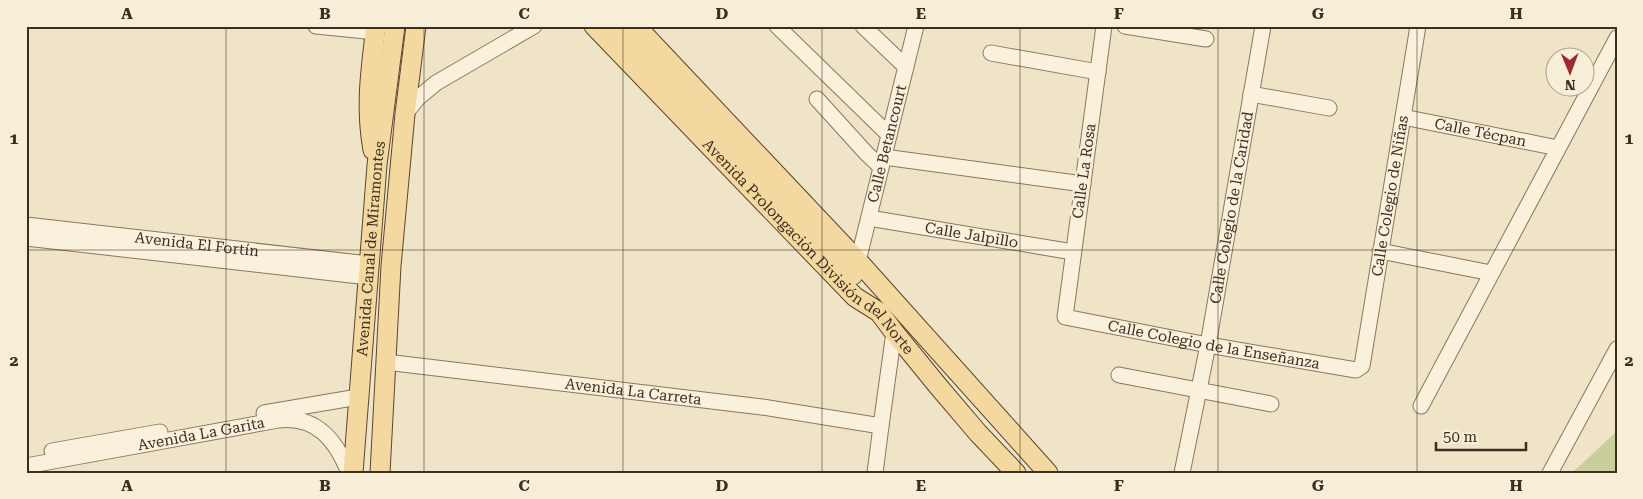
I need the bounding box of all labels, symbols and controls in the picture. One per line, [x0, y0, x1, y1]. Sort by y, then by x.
text: A [121, 4, 133, 23]
text: B [319, 4, 331, 23]
text: C [518, 4, 530, 23]
text: D [716, 4, 729, 23]
text: E [916, 4, 926, 23]
text: F [1114, 4, 1124, 23]
text: G [1312, 4, 1325, 23]
text: H [1509, 4, 1523, 23]
north arrow [1546, 48, 1596, 98]
text: N [1564, 77, 1576, 93]
street label: Calle Betancourt [864, 82, 910, 204]
street label: Calle Colegio de la Caridad [1206, 110, 1257, 305]
street label: Calle Colegio de Niñas [1368, 114, 1412, 278]
street label: Calle Técpan [1433, 114, 1528, 151]
street label: Calle La Rosa [1068, 122, 1100, 220]
text: 1 [10, 129, 19, 148]
text: 1 [1625, 129, 1634, 148]
street label: Avenida Prolongación División del Norte [699, 135, 917, 358]
street label: Avenida Canal de Miramontes [353, 140, 389, 357]
street label: Calle Jalpillo [924, 218, 1020, 252]
street label: Avenida El Fortín [134, 228, 260, 260]
street label: Calle Colegio de la Enseñanza [1106, 317, 1321, 373]
text: 2 [10, 351, 19, 370]
text: 2 [1625, 351, 1634, 370]
street label: Avenida La Carreta [564, 375, 702, 409]
street label: Avenida La Garita [136, 414, 266, 454]
scale bar [1436, 419, 1526, 451]
text: 50 m [1443, 428, 1478, 446]
text: A [121, 476, 133, 495]
text: B [319, 476, 331, 495]
text: C [518, 476, 530, 495]
text: D [716, 476, 729, 495]
text: E [916, 476, 926, 495]
text: F [1114, 476, 1124, 495]
text: G [1312, 476, 1325, 495]
text: H [1509, 476, 1523, 495]

